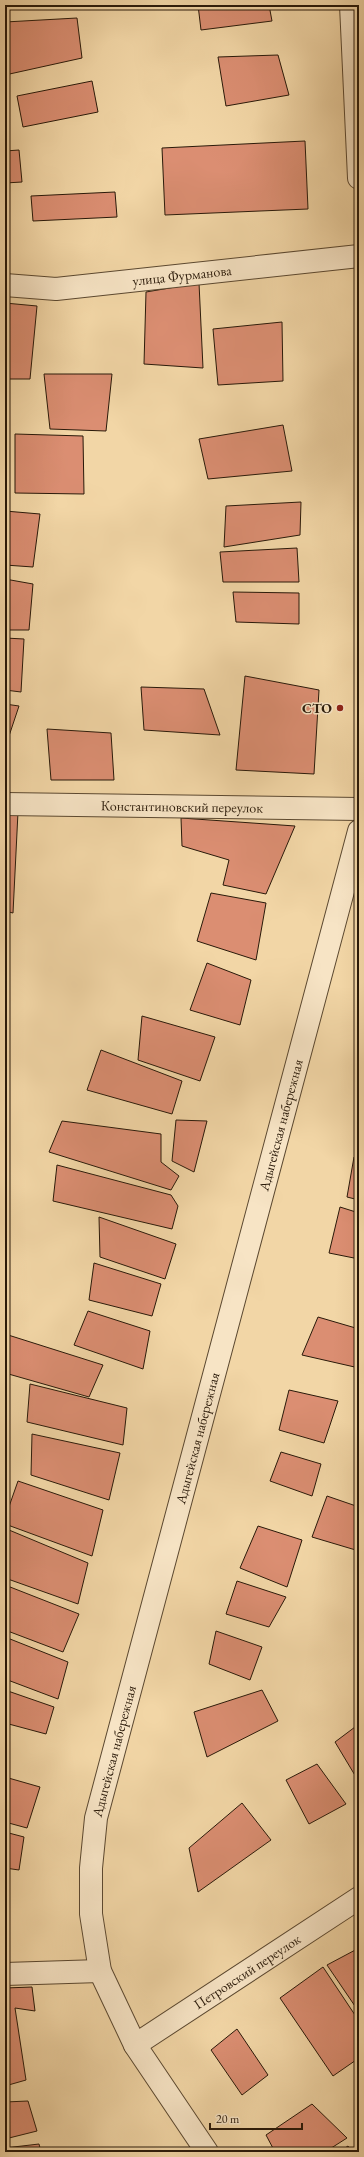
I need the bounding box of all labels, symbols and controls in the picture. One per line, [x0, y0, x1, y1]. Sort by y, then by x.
street label: улица Фурманова [132, 261, 233, 290]
place label: СТО [302, 699, 332, 717]
marker: СТО [335, 703, 345, 713]
street label: Константиновский переулок [101, 796, 263, 817]
street label: Адыгейская набережная [254, 1057, 307, 1194]
street label: Адыгейская набережная [171, 1370, 223, 1507]
street label: Адыгейская набережная [87, 1683, 140, 1820]
street label: Петровский переулок [190, 1930, 304, 2013]
scale bar [210, 2105, 302, 2131]
text: 20 m [216, 2111, 240, 2127]

